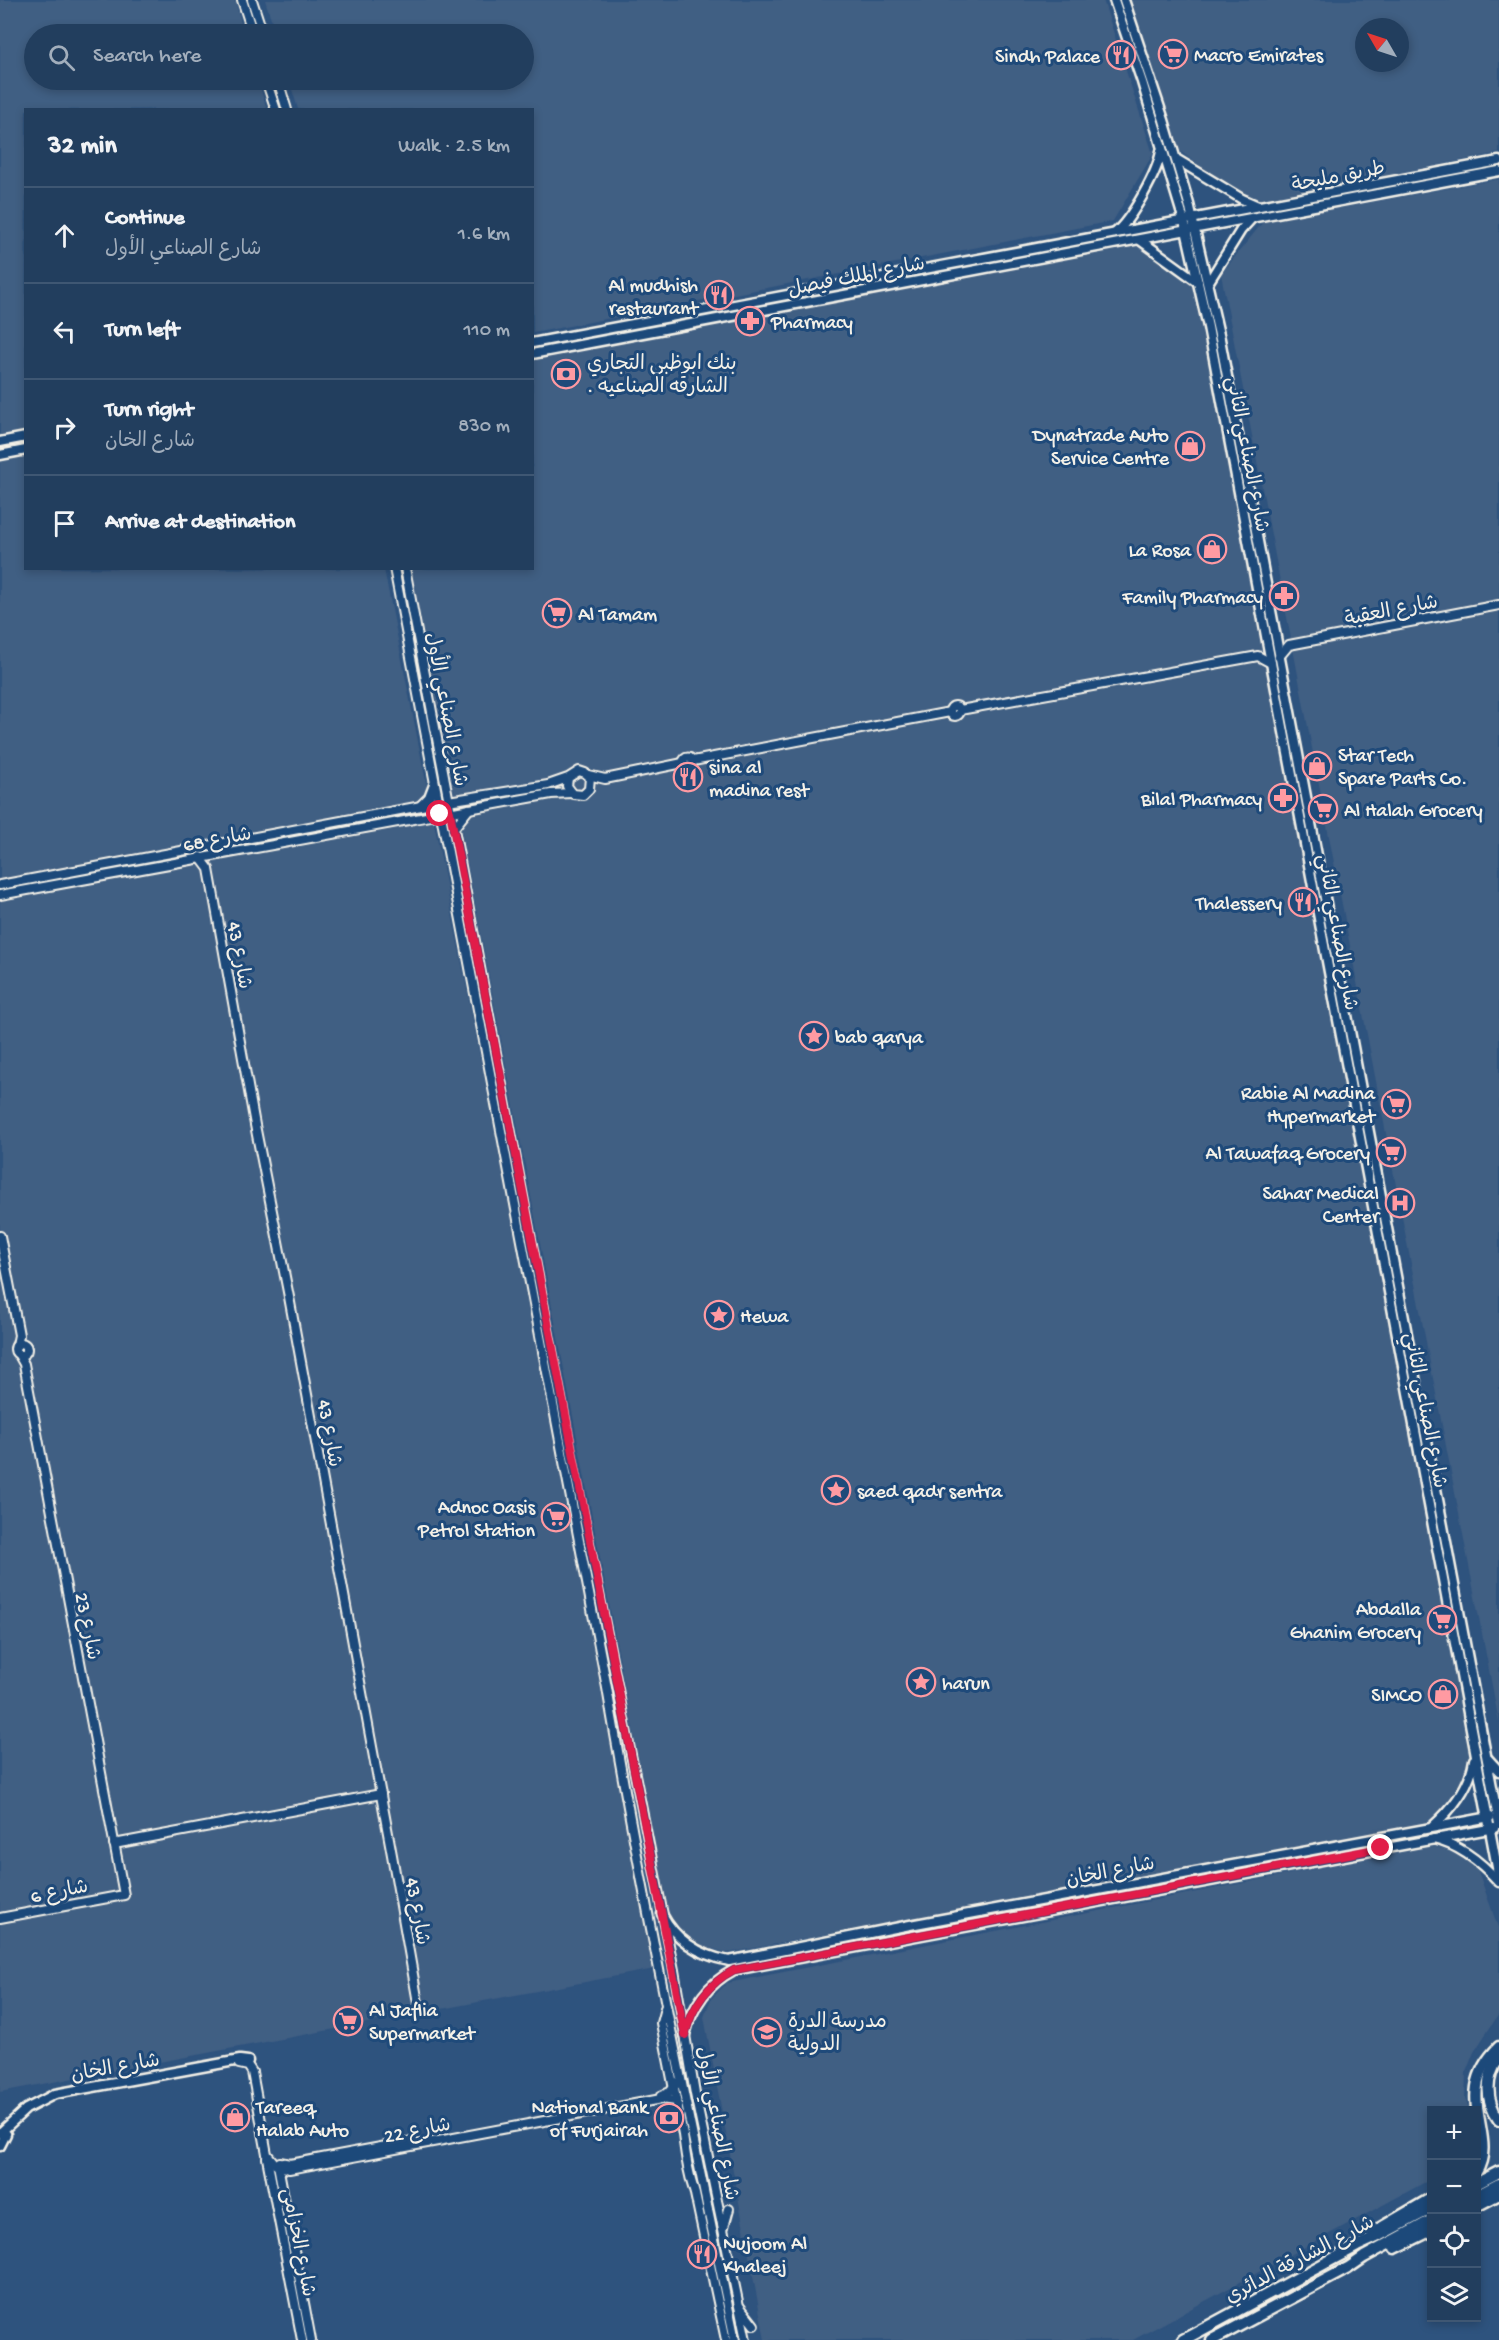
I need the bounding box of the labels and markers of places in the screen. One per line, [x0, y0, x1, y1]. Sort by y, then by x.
supermarket icon: Macro Emirates [1157, 38, 1189, 70]
restaurant icon: Sindh Palace [1105, 39, 1137, 71]
place label: Macro Emirates [1194, 46, 1324, 69]
place label: Sindh Palace [995, 47, 1101, 70]
place label: Al mudhish restaurant [609, 276, 700, 322]
restaurant icon: Al mudhish restaurant [703, 279, 735, 311]
pharmacy icon: Pharmacy [734, 305, 766, 337]
place label: Pharmacy [770, 313, 853, 336]
place label: بنك ابوظبي التجاري . الشارقه الصناعيه [587, 353, 737, 400]
bank icon: بنك ابوظبي التجاري . الشارقه الصناعيه [550, 358, 582, 390]
place label: Dynatrade Auto Service Centre [1031, 426, 1170, 472]
shop icon: Dynatrade Auto Service Centre [1174, 430, 1206, 462]
shop icon: La Rosa [1196, 533, 1228, 565]
place label: La Rosa [1129, 541, 1192, 564]
pharmacy icon: Family Pharmacy [1268, 580, 1300, 612]
place label: Family Pharmacy [1121, 588, 1263, 611]
supermarket icon: Al Tamam [541, 597, 573, 629]
place label: Al Tamam [578, 605, 657, 628]
place label: Star Tech Spare Parts Co. [1338, 746, 1467, 792]
shop icon: Star Tech Spare Parts Co. [1301, 750, 1333, 782]
place label: sina al madina rest [709, 758, 810, 804]
restaurant icon: sina al madina rest [672, 761, 704, 793]
pharmacy icon: Bilal Pharmacy [1267, 782, 1299, 814]
place label: Bilal Pharmacy [1140, 790, 1262, 813]
supermarket icon: Al Halah Grocery [1307, 793, 1339, 825]
place label: Al Halah Grocery [1344, 801, 1483, 824]
restaurant icon: Thalessery [1287, 886, 1319, 918]
place label: Thalessery [1195, 894, 1282, 917]
place icon: bab qarya [798, 1020, 830, 1052]
place label: bab qarya [835, 1028, 924, 1051]
place label: Rabie Al Madina Hypermarket [1241, 1084, 1377, 1130]
supermarket icon: Rabie Al Madina Hypermarket [1380, 1088, 1412, 1120]
supermarket icon: Al Tawafaq Grocery [1375, 1136, 1407, 1168]
place label: Al Tawafaq Grocery [1206, 1144, 1370, 1167]
place label: Sahar Medical Center [1262, 1184, 1381, 1230]
hospital icon: Sahar Medical Center [1384, 1187, 1416, 1219]
place icon: Hewa [703, 1299, 735, 1331]
place label: Hewa [740, 1307, 789, 1330]
place icon: saed qadr sentra [820, 1474, 852, 1506]
place label: saed qadr sentra [857, 1482, 1003, 1505]
place label: Adnoc Oasis Petrol Station [417, 1498, 536, 1544]
supermarket icon: Adnoc Oasis Petrol Station [540, 1501, 572, 1533]
place label: Abdalla Ghanim Grocery [1290, 1600, 1422, 1646]
supermarket icon: Abdalla Ghanim Grocery [1426, 1604, 1458, 1636]
place icon: harun [905, 1666, 937, 1698]
place label: harun [942, 1674, 990, 1697]
shop icon: SIMCO [1427, 1678, 1459, 1710]
place label: SIMCO [1371, 1686, 1422, 1709]
place label: Al Jaflia Supermarket [369, 2001, 477, 2047]
supermarket icon: Al Jaflia Supermarket [332, 2005, 364, 2037]
place label: مدرسة الدرة الدولية [788, 2011, 887, 2058]
school or university icon: مدرسة الدرة الدولية [751, 2016, 783, 2048]
place label: Tareeq Halab Auto [255, 2098, 349, 2144]
place label: National Bank of Furjairah [531, 2098, 650, 2144]
shop icon: Tareeq Halab Auto [219, 2101, 251, 2133]
bank icon: National Bank of Furjairah [653, 2102, 685, 2134]
place label: Nujoom Al Khaleej [723, 2234, 807, 2280]
restaurant icon: Nujoom Al Khaleej [686, 2238, 718, 2270]

